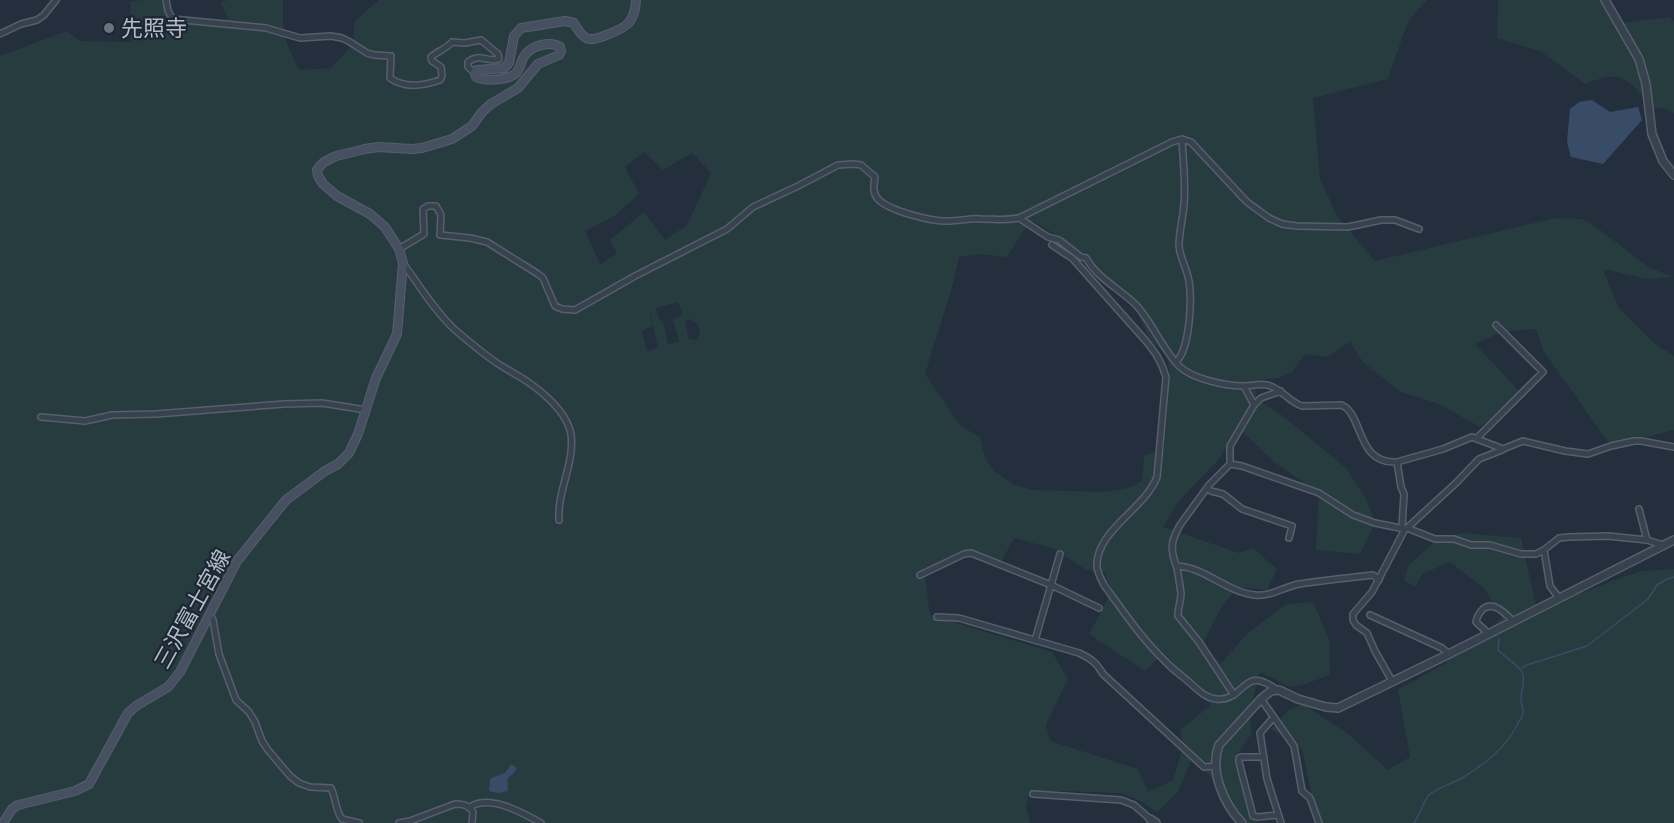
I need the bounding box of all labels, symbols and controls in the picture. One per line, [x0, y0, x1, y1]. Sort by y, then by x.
place label: 先照寺 [121, 14, 187, 42]
marker: 先照寺 [102, 21, 116, 35]
street label: 三沢富士宮線 [148, 544, 236, 674]

